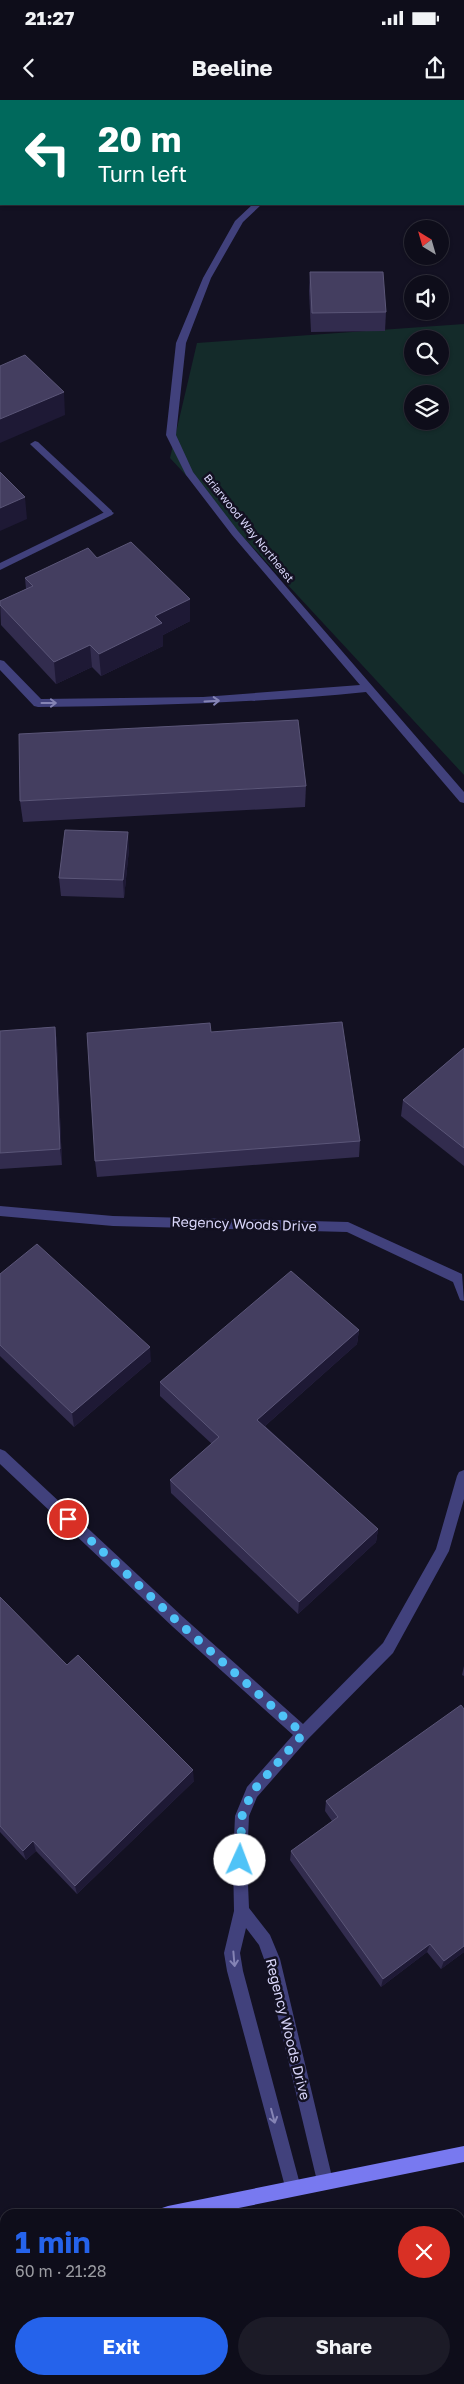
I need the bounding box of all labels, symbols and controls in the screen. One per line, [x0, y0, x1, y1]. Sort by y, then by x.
text: 21:27 [25, 6, 74, 29]
icon: back [15, 54, 43, 82]
text: Beeline [191, 54, 273, 81]
icon: share [421, 54, 449, 82]
text: 20 m [98, 118, 181, 160]
icon: left [15, 120, 80, 185]
text: Turn left [98, 160, 187, 187]
north arrow [404, 220, 449, 265]
map controls [404, 220, 449, 430]
button: sound [404, 275, 449, 320]
button: search [404, 330, 449, 375]
button: layers [404, 385, 449, 430]
street label: Briarwood Way Northeast [202, 471, 297, 584]
one-way arrow [204, 696, 220, 705]
one-way arrow [41, 698, 57, 708]
street label: Regency Woods Drive [171, 1212, 317, 1235]
pin [47, 1498, 89, 1540]
icon: arrive [54, 1505, 82, 1533]
position arrow [213, 1833, 265, 1885]
one-way arrow [229, 1950, 239, 1966]
street label: Regency Woods Drive [263, 1956, 314, 2101]
one-way arrow [269, 2108, 279, 2124]
text: 1 min [15, 2224, 91, 2260]
button: close [398, 2226, 450, 2278]
text: 60 m · 21:28 [15, 2261, 106, 2281]
button: Exit [15, 2317, 228, 2375]
button: Share [238, 2317, 450, 2375]

